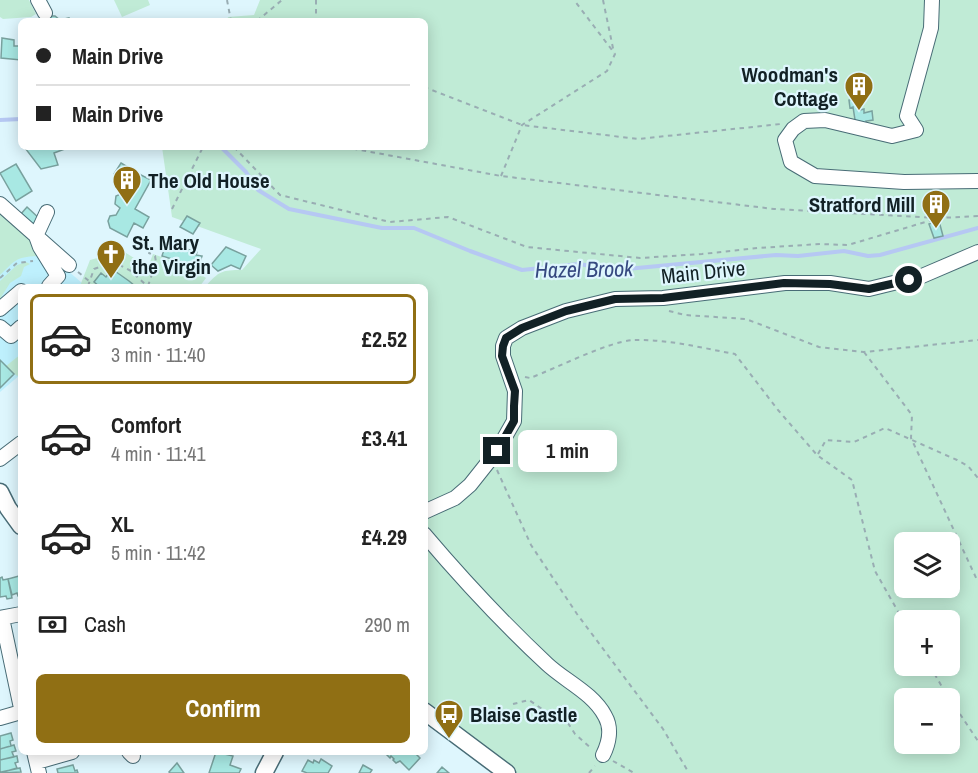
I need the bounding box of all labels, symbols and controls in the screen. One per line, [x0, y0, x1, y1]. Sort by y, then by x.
text: Main Drive [72, 41, 163, 71]
place label: Woodman's Cottage [741, 60, 838, 113]
building icon: Woodman's Cottage [843, 70, 875, 112]
text: Main Drive [72, 99, 163, 129]
building icon: The Old House [111, 164, 143, 206]
place label: The Old House [148, 166, 270, 195]
building icon: Stratford Mill [920, 188, 952, 230]
place label: Stratford Mill [809, 190, 915, 219]
place label: St. Mary the Virgin [132, 228, 211, 281]
church icon: St. Mary the Virgin [95, 238, 127, 280]
water label: Hazel Brook [535, 253, 634, 285]
street label: Main Drive [660, 253, 746, 291]
route start [895, 266, 922, 293]
text: Economy [111, 311, 192, 341]
icon: car [39, 312, 93, 366]
text: £2.52 [362, 324, 407, 354]
text: 3 min · 11:40 [111, 341, 206, 368]
text: Comfort [111, 410, 181, 440]
icon: car [39, 411, 93, 465]
text: £3.41 [362, 423, 407, 453]
callout: 1 min [518, 430, 617, 472]
route end [483, 437, 510, 464]
text: 1 min [546, 437, 589, 464]
text: 4 min · 11:41 [111, 440, 206, 467]
text: XL [111, 509, 134, 539]
icon: car [39, 510, 93, 564]
text: £4.29 [362, 522, 407, 552]
map controls [894, 532, 960, 754]
button: layers [894, 532, 960, 598]
text: 5 min · 11:42 [111, 539, 206, 566]
icon: cash [36, 608, 69, 641]
text: Cash [84, 609, 126, 639]
button: + [894, 610, 960, 676]
text: 290 m [364, 611, 410, 638]
button: Confirm [36, 674, 410, 743]
button: − [894, 688, 960, 754]
bus stop icon: Blaise Castle [433, 698, 465, 740]
place label: Blaise Castle [470, 700, 577, 729]

